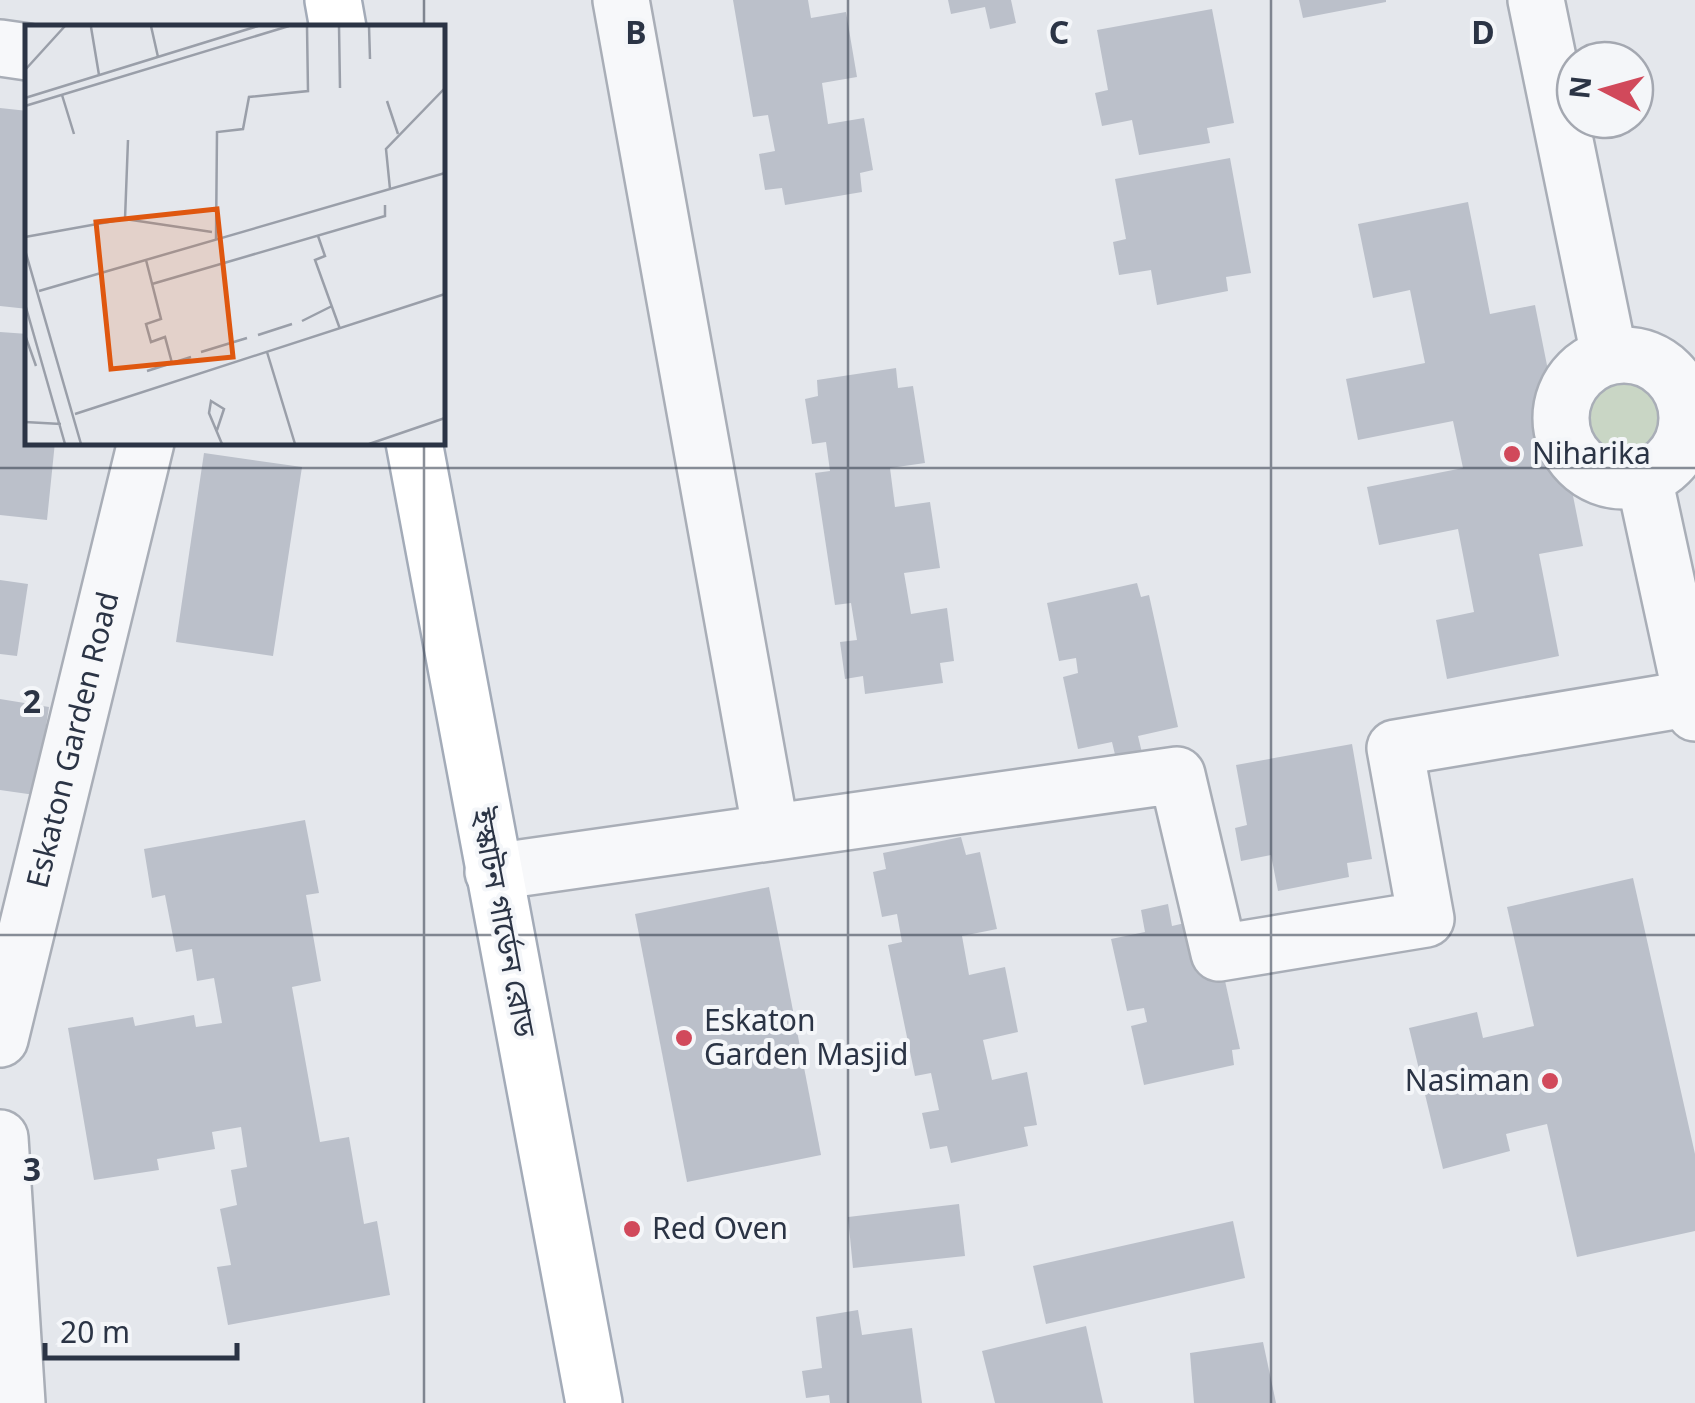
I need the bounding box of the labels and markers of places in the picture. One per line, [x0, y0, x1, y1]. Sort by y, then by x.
place label: Niharika [1532, 432, 1651, 473]
marker: Niharika [1501, 443, 1523, 465]
place label: Eskaton Garden Masjid [704, 999, 909, 1074]
marker: Eskaton Garden Masjid [673, 1027, 695, 1049]
place label: Nasiman [1405, 1059, 1530, 1100]
marker: Nasiman [1539, 1070, 1561, 1092]
place label: Red Oven [652, 1207, 788, 1248]
marker: Red Oven [621, 1218, 643, 1240]

